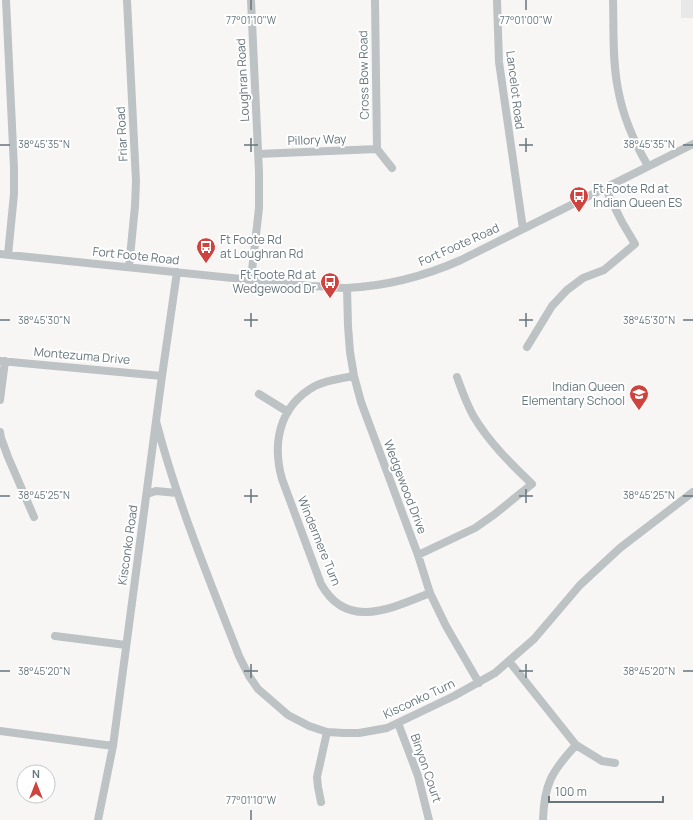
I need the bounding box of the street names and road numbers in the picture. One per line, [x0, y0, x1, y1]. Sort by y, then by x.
street label: Cross Bow Road [354, 30, 373, 120]
street label: Loughran Road [232, 38, 253, 122]
street label: Lancelot Road [502, 50, 529, 130]
street label: Friar Road [112, 106, 131, 162]
street label: Pillory Way [287, 130, 347, 149]
street label: Fort Foote Road [416, 219, 502, 270]
street label: Fort Foote Road [92, 243, 180, 269]
street label: Montezuma Drive [33, 343, 131, 368]
street label: Wedgewood Drive [380, 437, 431, 536]
street label: Windermere Turn [294, 493, 345, 588]
street label: Kisconko Road [113, 504, 142, 586]
street label: Kisconko Turn [380, 674, 457, 723]
street label: Binyon Court [407, 731, 446, 805]

